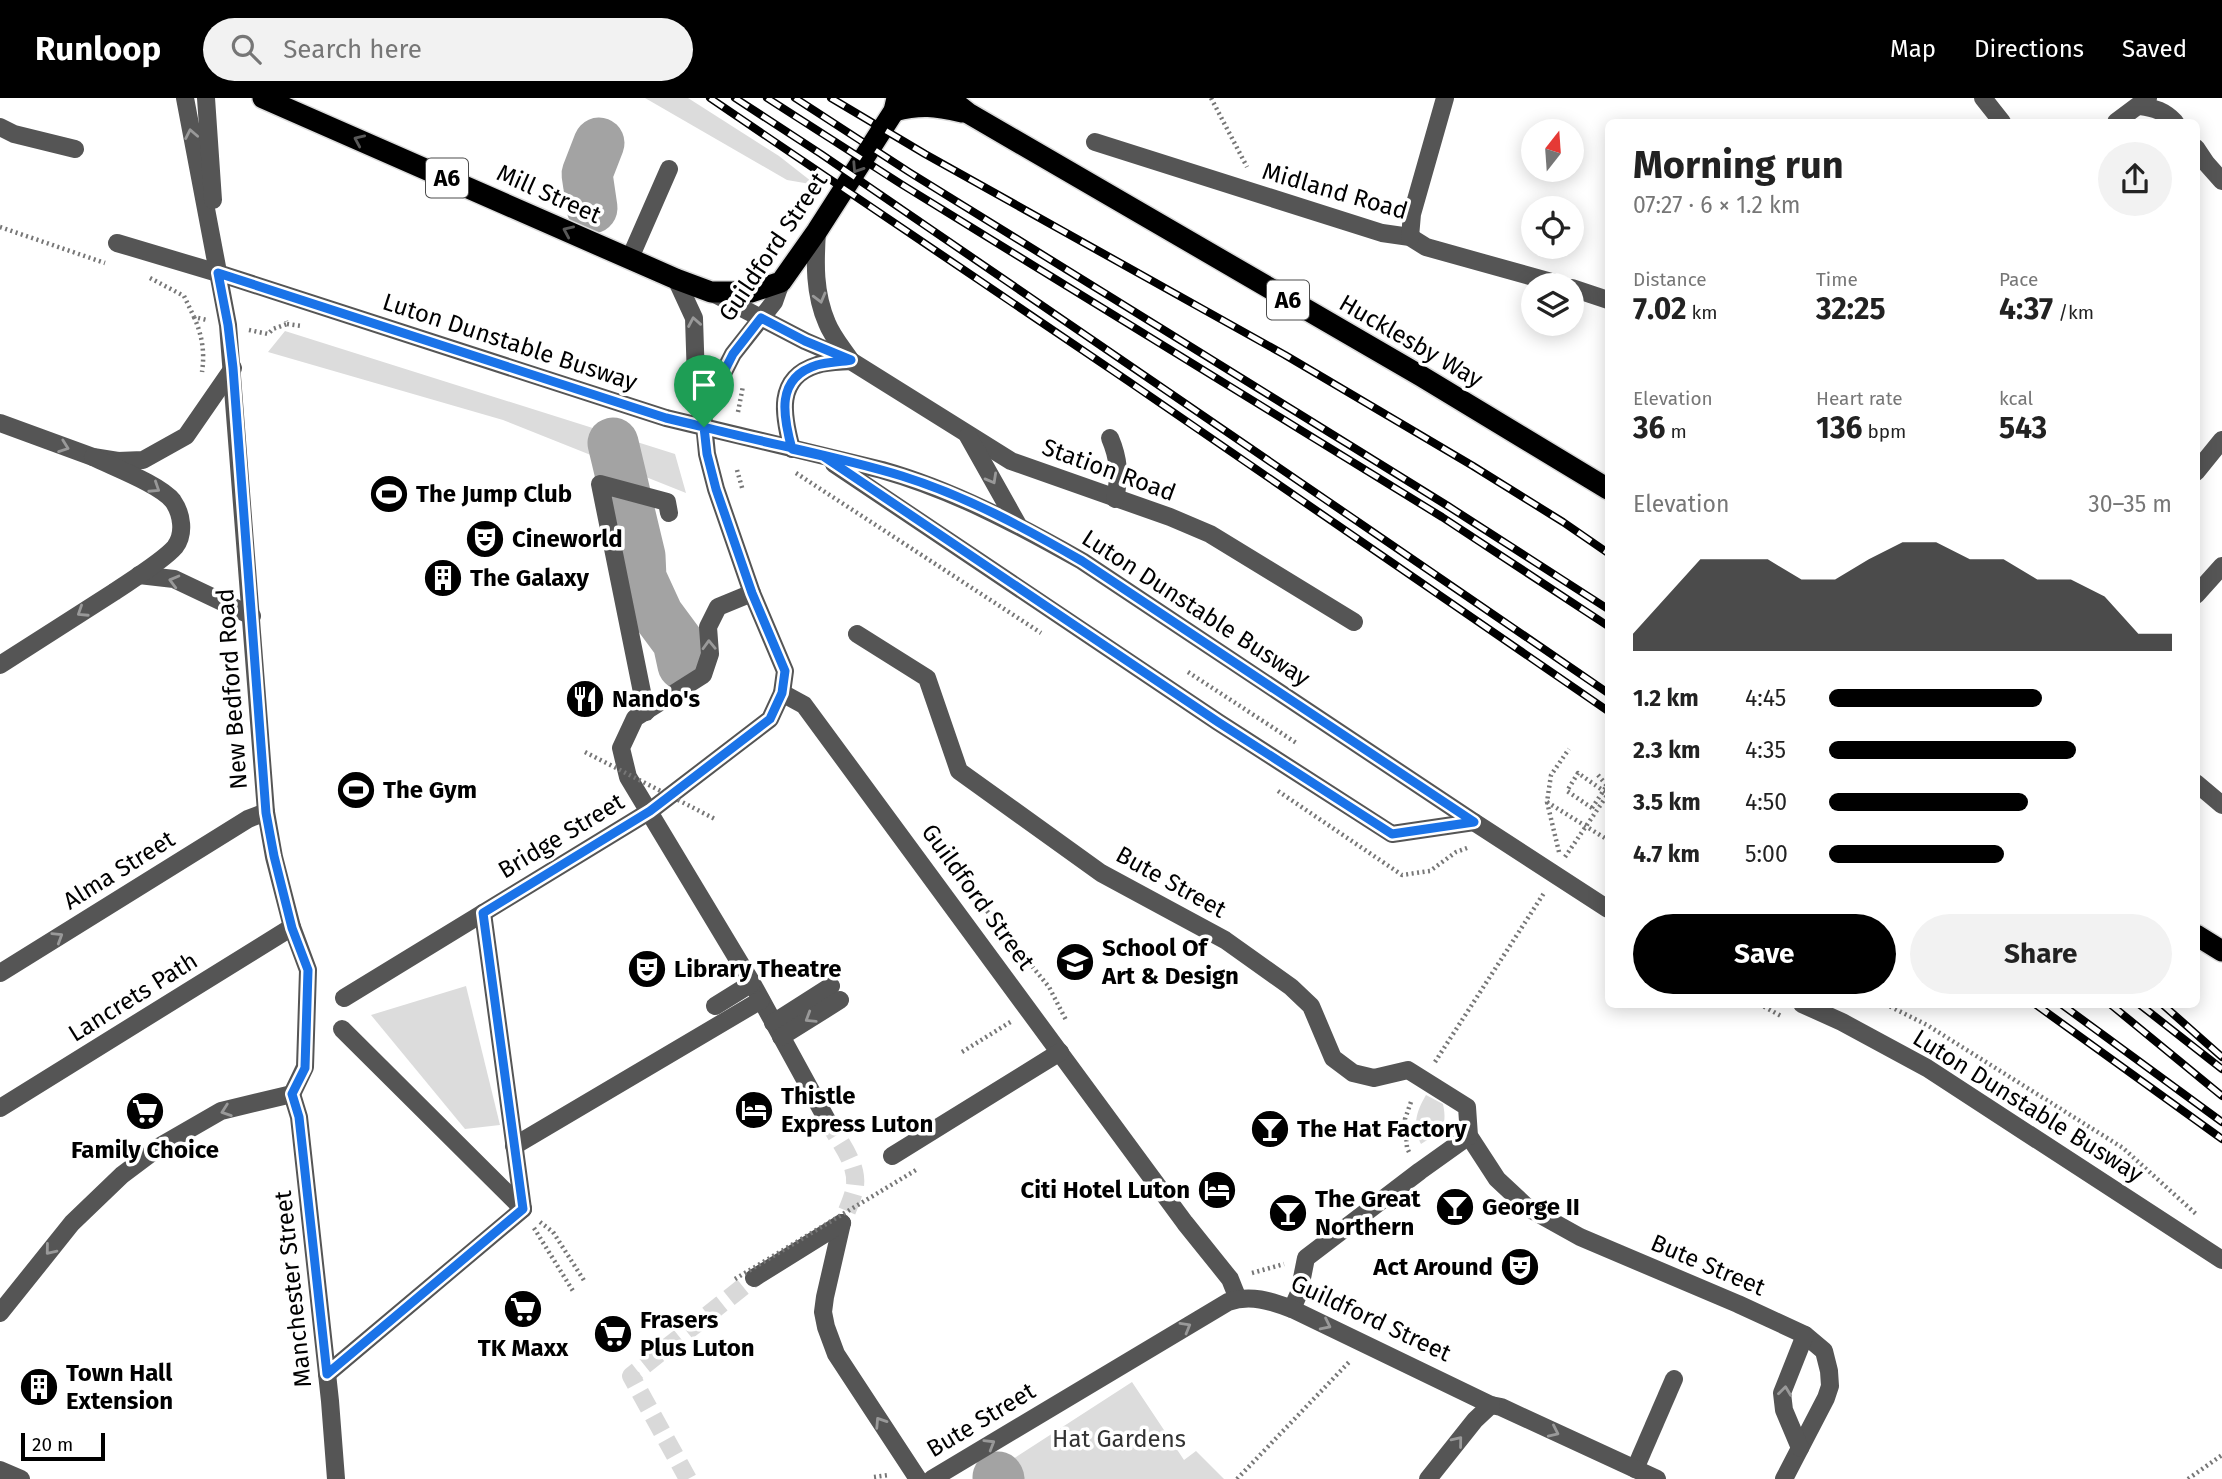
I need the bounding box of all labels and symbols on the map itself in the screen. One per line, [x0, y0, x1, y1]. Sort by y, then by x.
north arrow [1521, 119, 1584, 182]
one-way arrow [185, 128, 200, 140]
one-way arrow [354, 134, 367, 148]
street label: Midland Road [1259, 157, 1411, 225]
road number: A6 [426, 158, 468, 198]
street label: Mill Street [493, 159, 606, 229]
one-way arrow [852, 161, 865, 174]
street label: Guildford Street [713, 167, 833, 327]
one-way arrow [563, 225, 575, 239]
road number: A6 [1267, 280, 1309, 320]
street label: Luton Dunstable Busway [379, 288, 641, 397]
street label: Hucklesby Way [1334, 289, 1488, 394]
one-way arrow [812, 292, 826, 304]
one-way arrow [687, 316, 702, 328]
pin [674, 355, 734, 427]
street label: Station Road [1038, 433, 1180, 507]
one-way arrow [58, 438, 70, 452]
one-way arrow [984, 472, 997, 484]
sports icon: The Jump Club [368, 473, 410, 515]
one-way arrow [147, 479, 160, 492]
place label: The Jump Club [416, 480, 572, 508]
theatre icon: Cineworld [464, 518, 506, 560]
street label: Luton Dunstable Busway [1077, 524, 1315, 692]
place label: Cineworld [512, 525, 623, 553]
building icon: The Galaxy [422, 557, 464, 599]
place label: The Galaxy [470, 564, 590, 592]
one-way arrow [169, 575, 181, 589]
street label: New Bedford Road [211, 588, 253, 790]
one-way arrow [77, 604, 90, 616]
one-way arrow [702, 639, 717, 650]
restaurant icon: Nando's [564, 678, 606, 720]
place label: Nando's [612, 685, 701, 713]
sports icon: The Gym [335, 769, 377, 811]
place label: The Gym [383, 776, 477, 804]
street label: Bridge Street [493, 787, 629, 884]
street label: Guildford Street [916, 819, 1040, 976]
street label: Alma Street [58, 825, 180, 915]
street label: Bute Street [1111, 840, 1231, 924]
one-way arrow [50, 933, 63, 946]
place label: School Of Art & Design [1101, 934, 1239, 990]
school or university icon: School Of Art & Design [1054, 941, 1096, 983]
street label: Lancrets Path [63, 946, 203, 1048]
theatre icon: Library Theatre [626, 948, 668, 990]
place label: Library Theatre [674, 955, 841, 983]
one-way arrow [805, 1010, 818, 1023]
street label: Luton Dunstable Busway [1908, 1024, 2148, 1189]
place label: Thistle Express Luton [781, 1082, 933, 1138]
hotel icon: Thistle Express Luton [733, 1089, 775, 1131]
supermarket icon: Family Choice [124, 1090, 166, 1132]
one-way arrow [221, 1102, 233, 1117]
bar icon: The Hat Factory [1249, 1108, 1291, 1150]
place label: The Hat Factory [1297, 1115, 1467, 1143]
place label: Family Choice [71, 1136, 219, 1164]
hotel icon: Citi Hotel Luton [1196, 1169, 1238, 1211]
place label: Citi Hotel Luton [1020, 1176, 1190, 1204]
place label: The Great Northern [1315, 1185, 1421, 1241]
bar icon: George II [1434, 1186, 1476, 1228]
street label: Manchester Street [269, 1189, 317, 1389]
bar icon: The Great Northern [1267, 1192, 1309, 1234]
place label: George II [1482, 1193, 1580, 1221]
street label: Bute Street [1647, 1228, 1770, 1302]
one-way arrow [46, 1242, 58, 1255]
theatre icon: Act Around [1499, 1246, 1541, 1288]
place label: Act Around [1372, 1253, 1493, 1281]
street label: Guildford Street [1287, 1269, 1456, 1367]
supermarket icon: TK Maxx [502, 1288, 544, 1330]
place label: Frasers Plus Luton [640, 1306, 755, 1362]
supermarket icon: Frasers Plus Luton [592, 1313, 634, 1355]
one-way arrow [1319, 1317, 1331, 1331]
one-way arrow [1178, 1322, 1191, 1335]
place label: TK Maxx [478, 1334, 569, 1362]
place label: Town Hall Extension [66, 1359, 173, 1415]
building icon: Town Hall Extension [18, 1366, 60, 1408]
street label: Bute Street [922, 1377, 1041, 1463]
one-way arrow [1777, 1385, 1792, 1397]
one-way arrow [876, 1417, 889, 1430]
one-way arrow [1547, 1424, 1559, 1438]
park label: Hat Gardens [1052, 1425, 1186, 1453]
scale bar [21, 1430, 105, 1462]
one-way arrow [1450, 1436, 1463, 1448]
one-way arrow [983, 1439, 996, 1452]

